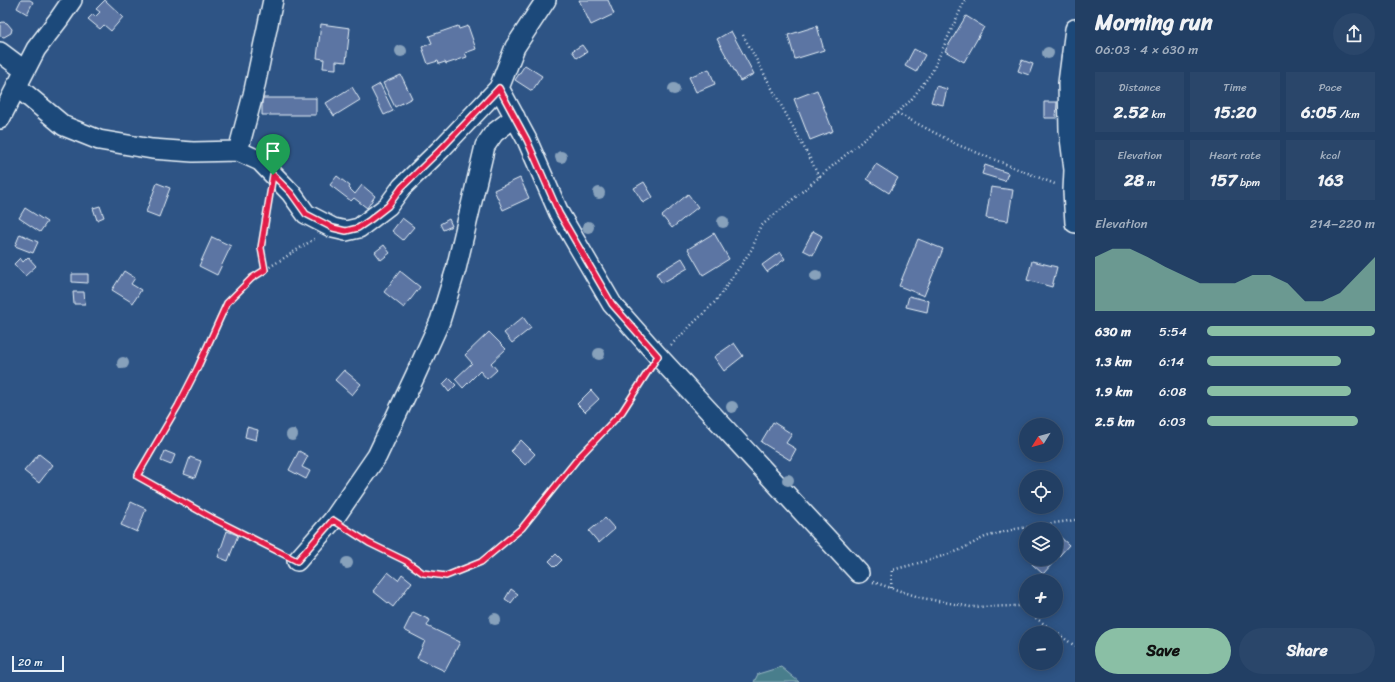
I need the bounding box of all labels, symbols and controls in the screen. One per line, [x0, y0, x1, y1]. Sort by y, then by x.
text: Morning run [1095, 3, 1213, 42]
button: share [1333, 13, 1375, 55]
text: 06:03 · 4 × 630 m [1095, 38, 1198, 61]
text: Distance [1119, 78, 1161, 97]
text: Time [1223, 78, 1247, 97]
text: Pace [1319, 78, 1342, 97]
text: 2.52 [1114, 97, 1149, 127]
text: 15:20 [1213, 97, 1257, 127]
text: 6:05 [1301, 97, 1337, 127]
text: km [1149, 105, 1166, 124]
text: /km [1337, 105, 1360, 124]
pin [256, 134, 290, 175]
icon: arrive [262, 140, 284, 162]
text: Elevation [1117, 146, 1162, 165]
text: Heart rate [1209, 146, 1261, 165]
text: kcal [1320, 146, 1340, 165]
text: 28 [1124, 165, 1144, 195]
text: 157 [1210, 165, 1237, 195]
text: 163 [1317, 165, 1343, 195]
text: m [1144, 173, 1155, 192]
text: bpm [1237, 173, 1260, 192]
text: Elevation [1095, 212, 1148, 235]
text: 214–220 m [1310, 212, 1375, 235]
text: 630 m [1095, 320, 1131, 343]
text: 5:54 [1159, 320, 1187, 343]
text: 1.3 km [1095, 350, 1132, 373]
text: 6:14 [1159, 350, 1184, 373]
text: 1.9 km [1095, 380, 1133, 403]
text: 6:08 [1159, 380, 1186, 403]
text: 2.5 km [1095, 410, 1135, 433]
text: 6:03 [1159, 410, 1186, 433]
north arrow [1019, 418, 1063, 462]
map controls [1019, 418, 1063, 670]
button: locate [1019, 470, 1063, 514]
button: layers [1019, 522, 1063, 566]
button: + [1019, 574, 1063, 618]
button: − [1019, 626, 1063, 670]
button: Save [1095, 628, 1231, 674]
button: Share [1239, 628, 1375, 674]
text: 20 m [18, 653, 43, 672]
scale bar [12, 654, 64, 673]

